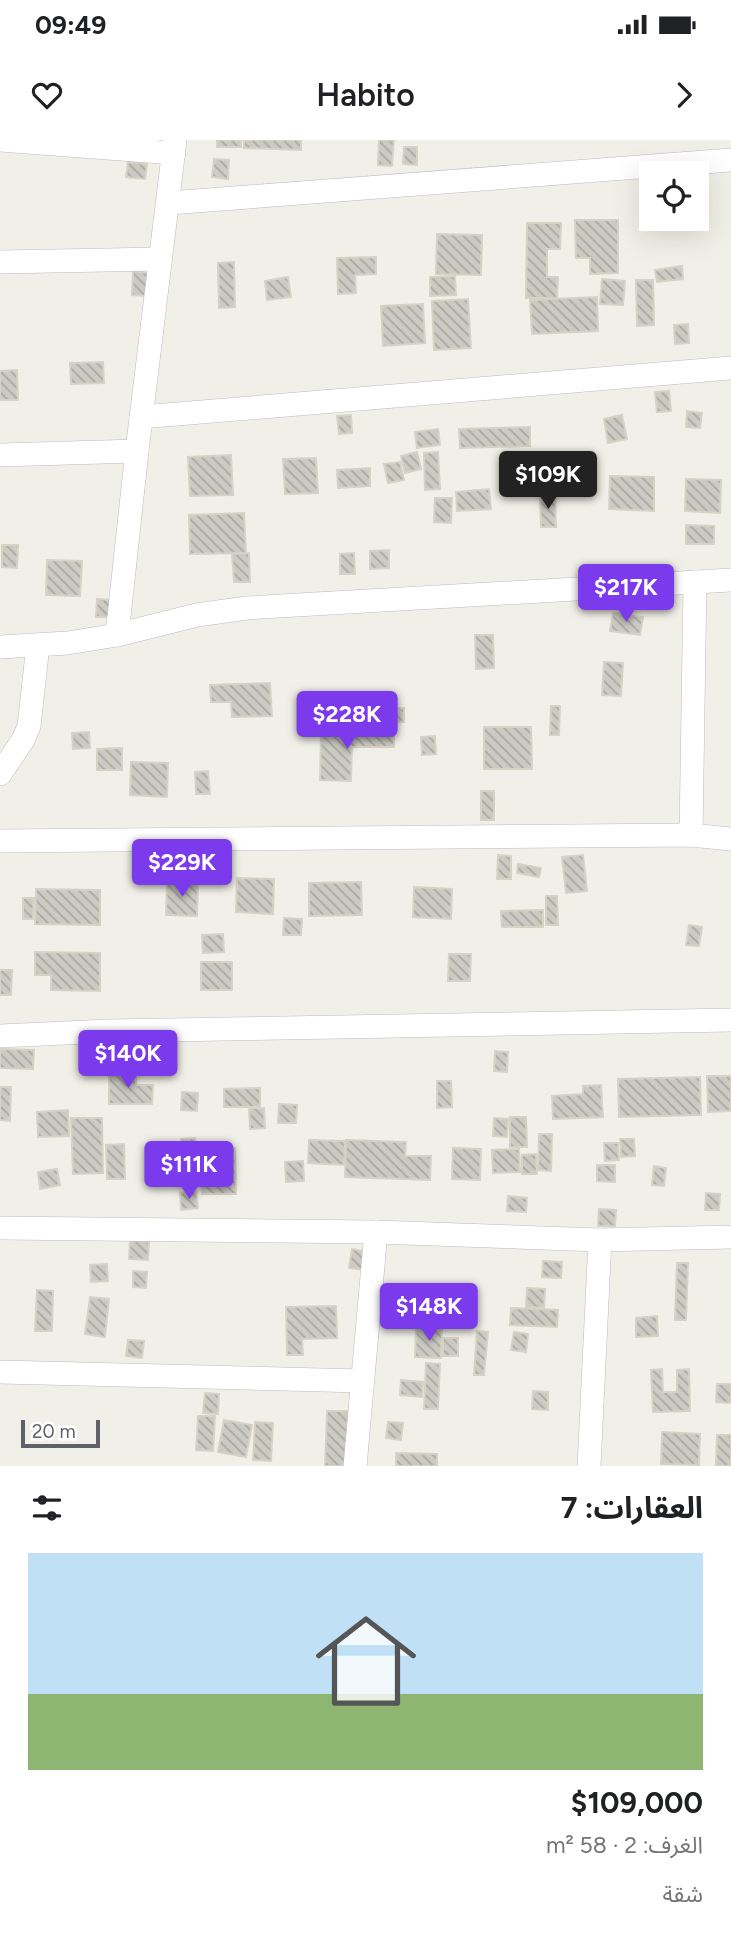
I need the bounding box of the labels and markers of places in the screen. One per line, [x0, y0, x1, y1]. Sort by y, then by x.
pin: $109K [499, 452, 597, 511]
pin: $217K [577, 564, 675, 624]
pin: $228K [298, 692, 396, 751]
pin: $229K [133, 840, 231, 899]
pin: $140K [79, 1030, 177, 1090]
pin: $111K [140, 1142, 238, 1201]
pin: $148K [380, 1284, 478, 1343]

